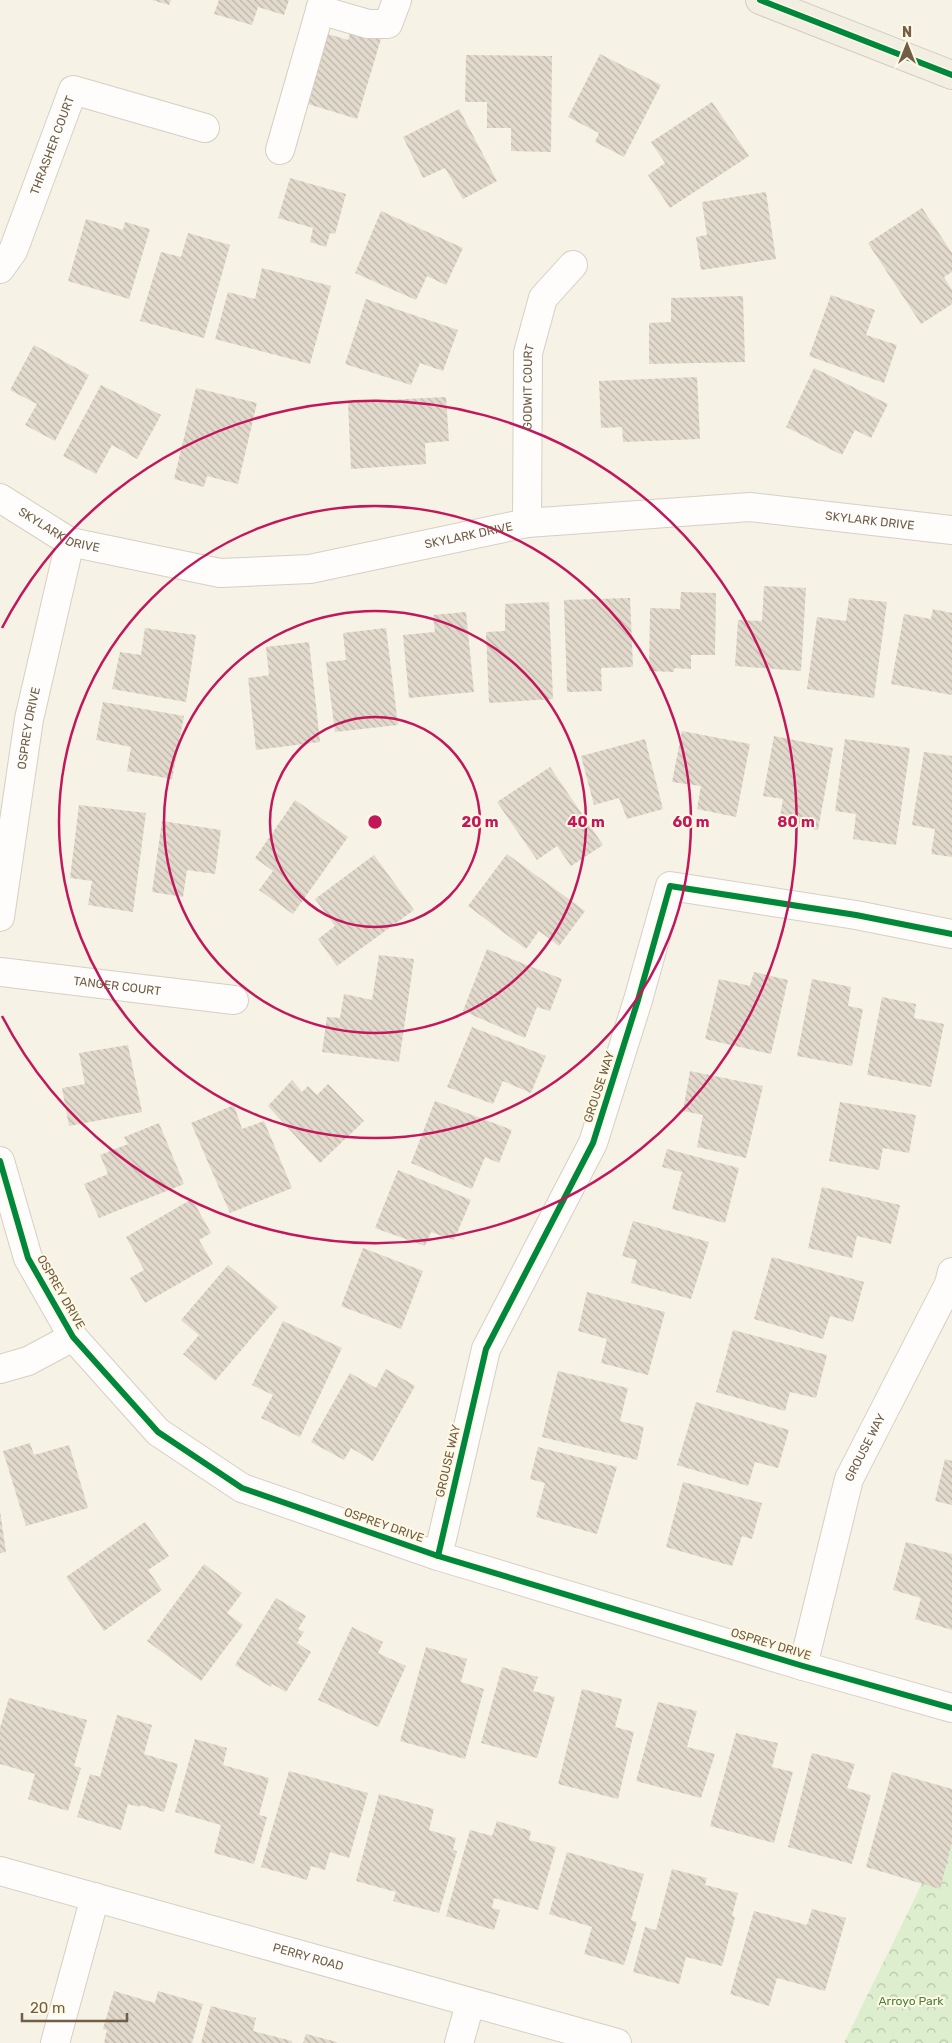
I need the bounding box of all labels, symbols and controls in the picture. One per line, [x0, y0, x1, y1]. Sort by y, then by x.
north arrow [882, 20, 932, 70]
text: N [902, 24, 912, 41]
street label: THRASHER COURT [28, 94, 77, 197]
street label: GODWIT COURT [521, 342, 537, 430]
street label: SKYLARK DRIVE [16, 504, 101, 555]
street label: SKYLARK DRIVE [824, 509, 915, 533]
street label: SKYLARK DRIVE [423, 519, 514, 552]
street label: OSPREY DRIVE [15, 686, 43, 770]
centre of rings [366, 813, 384, 831]
text: 20 m [462, 813, 498, 831]
text: 40 m [567, 813, 605, 831]
text: 60 m [673, 813, 709, 831]
text: 80 m [777, 813, 815, 831]
street label: TANGER COURT [73, 974, 162, 998]
street label: GROUSE WAY [581, 1049, 617, 1124]
street label: OSPREY DRIVE [34, 1252, 88, 1332]
street label: GROUSE WAY [842, 1411, 888, 1484]
street label: GROUSE WAY [433, 1423, 463, 1499]
street label: OSPREY DRIVE [342, 1505, 426, 1545]
street label: OSPREY DRIVE [729, 1625, 813, 1663]
street label: PERRY ROAD [271, 1940, 345, 1973]
scale bar [22, 1990, 128, 2022]
park label: Arroyo Park [879, 1994, 944, 2008]
text: 20 m [30, 1999, 65, 2017]

